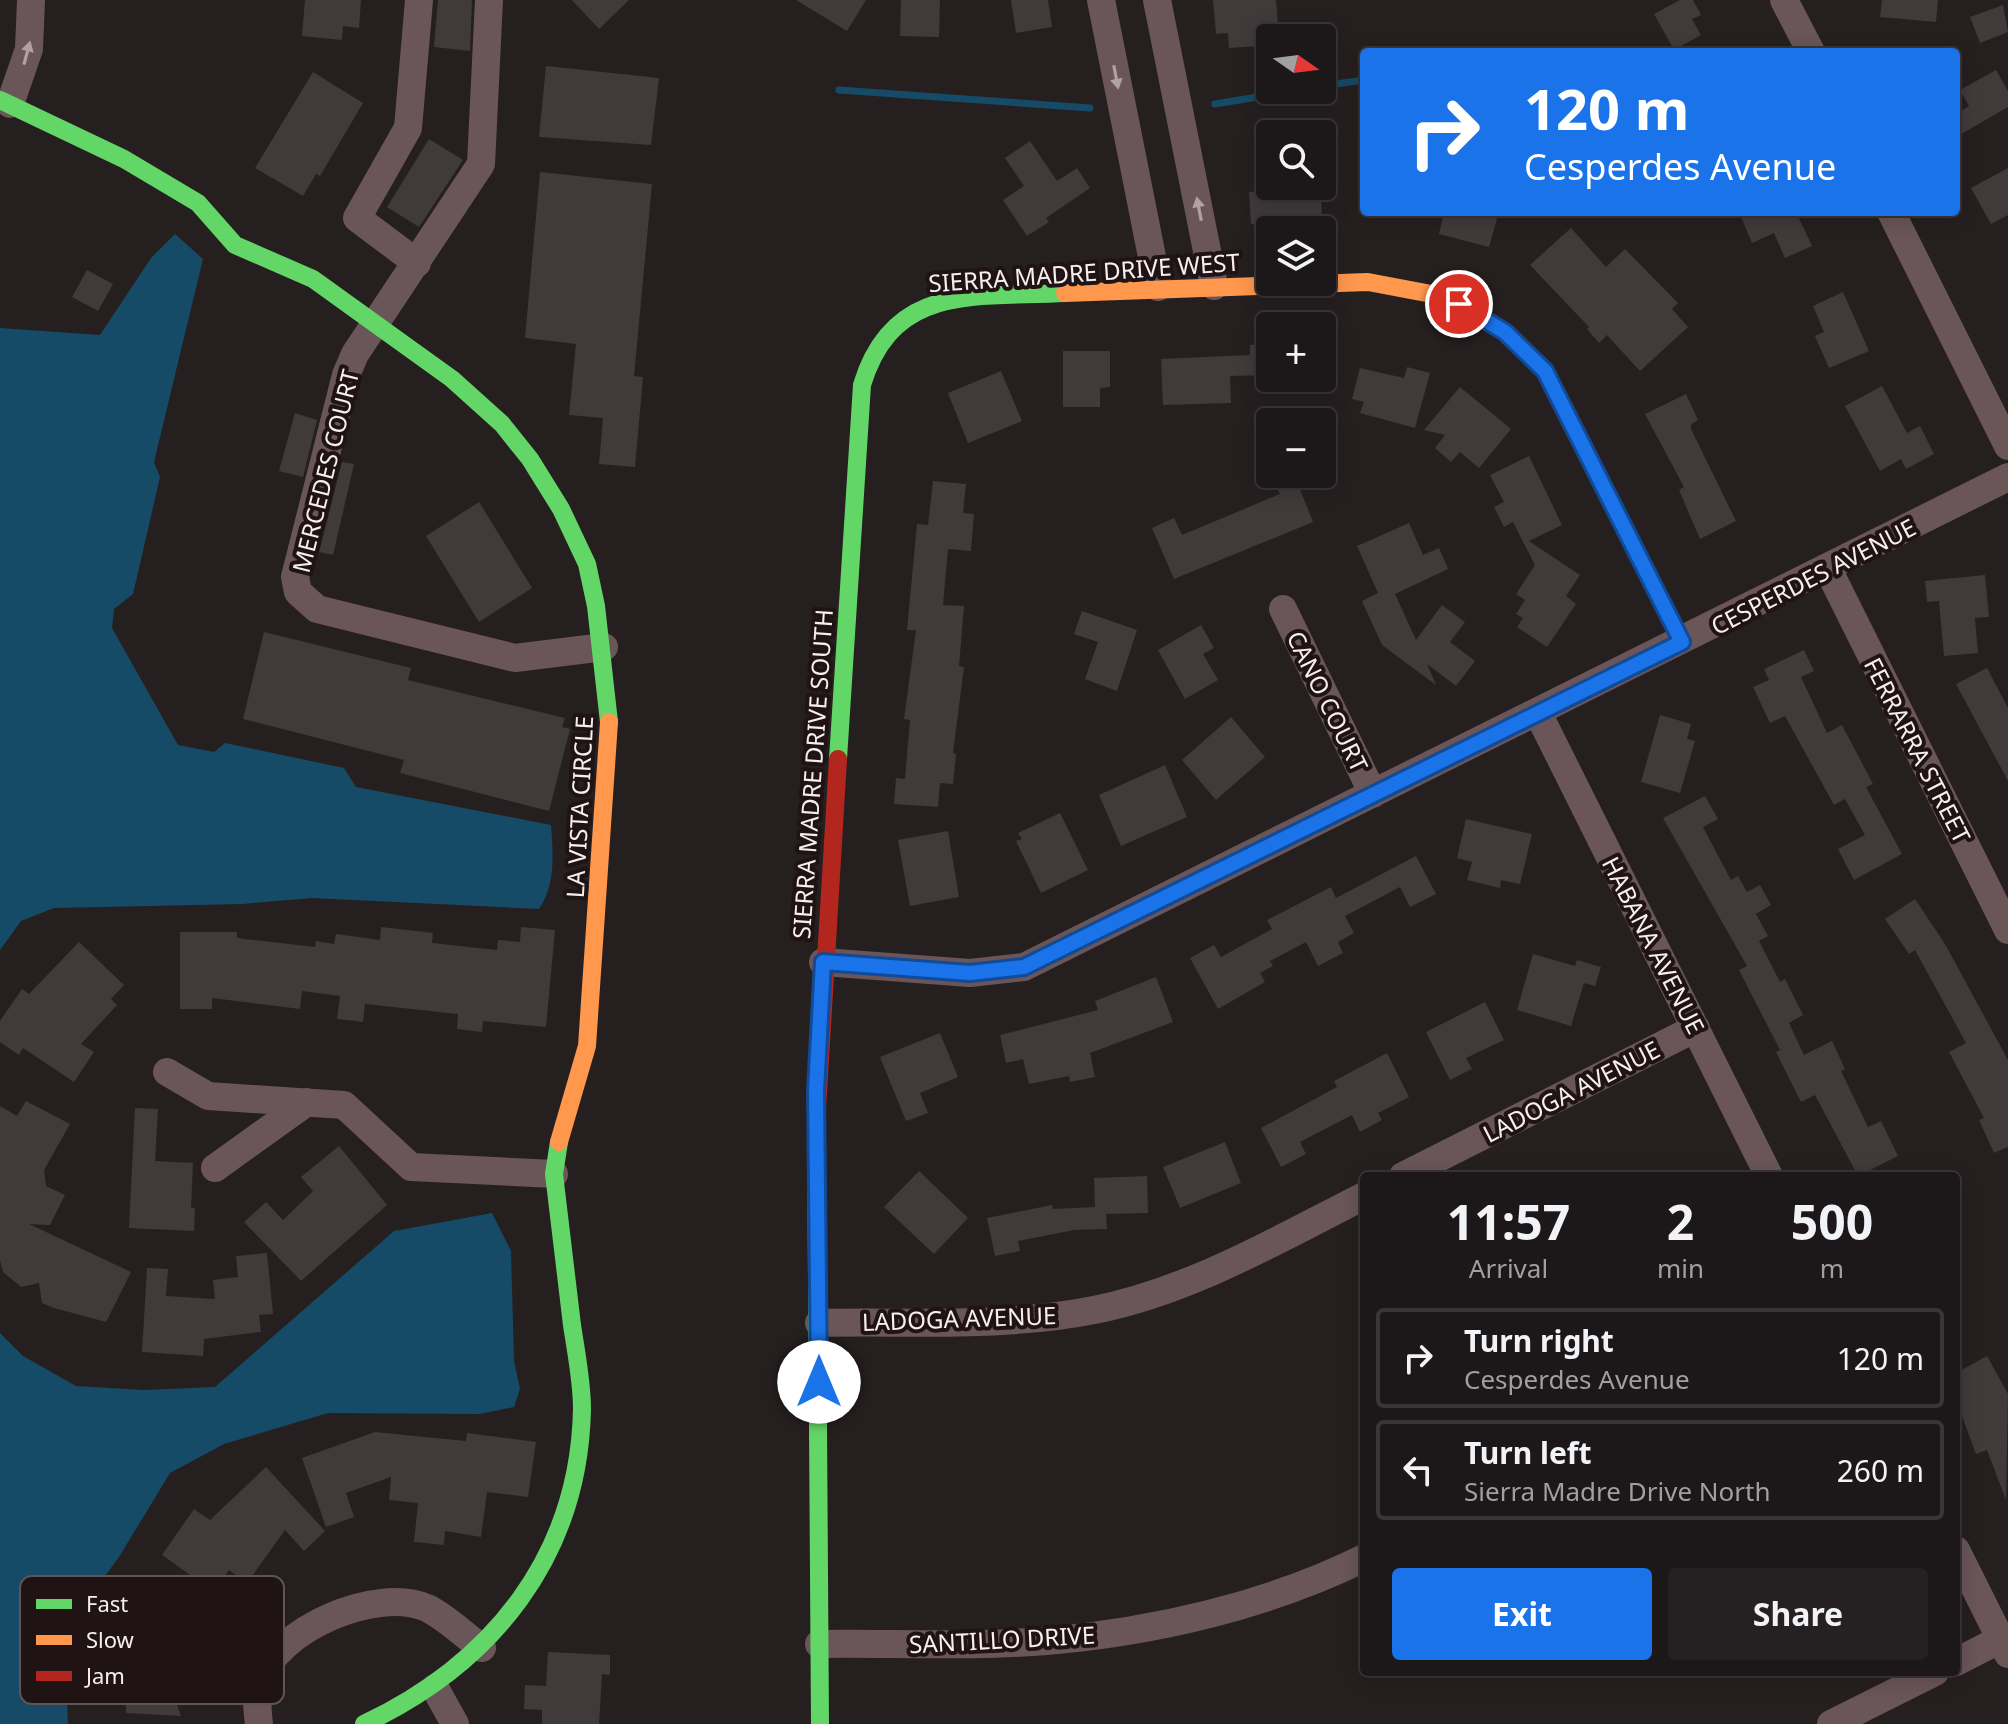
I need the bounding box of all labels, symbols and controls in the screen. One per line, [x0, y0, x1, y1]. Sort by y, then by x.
north arrow [1256, 24, 1336, 104]
map controls [1256, 24, 1336, 488]
one-way arrow [21, 41, 33, 66]
one-way arrow [1110, 64, 1123, 89]
text: 120 m [1524, 70, 1689, 146]
icon: right [1392, 80, 1496, 184]
button: search [1256, 120, 1336, 200]
text: Cesperdes Avenue [1524, 142, 1836, 191]
one-way arrow [1192, 196, 1205, 221]
button: layers [1256, 216, 1336, 296]
street label: SIERRA MADRE DRIVE WEST [927, 245, 1241, 299]
pin [1425, 270, 1493, 338]
icon: arrive [1437, 282, 1481, 326]
button: + [1256, 312, 1336, 392]
street label: MERCEDES COURT [284, 365, 366, 576]
button: − [1256, 408, 1336, 488]
street label: CESPERDES AVENUE [1705, 510, 1921, 642]
street label: SIERRA MADRE DRIVE SOUTH [784, 608, 840, 940]
street label: CANO COURT [1280, 625, 1377, 778]
street label: FERRARRA STREET [1857, 652, 1979, 849]
street label: LA VISTA CIRCLE [558, 715, 600, 899]
street label: HABANA AVENUE [1595, 851, 1713, 1039]
street label: LADOGA AVENUE [1477, 1032, 1665, 1150]
text: 11:57 [1447, 1189, 1570, 1254]
text: 2 [1667, 1189, 1694, 1254]
text: 500 [1791, 1189, 1873, 1254]
text: Arrival [1469, 1250, 1548, 1286]
text: min [1657, 1250, 1704, 1286]
text: m [1820, 1250, 1844, 1286]
street label: LADOGA AVENUE [861, 1298, 1057, 1338]
text: Turn right [1464, 1320, 1614, 1361]
icon: right [1396, 1336, 1440, 1380]
text: 120 m [1837, 1338, 1924, 1379]
position arrow [777, 1340, 861, 1424]
text: Cesperdes Avenue [1464, 1361, 1690, 1397]
text: Turn left [1464, 1432, 1592, 1473]
icon: left [1396, 1448, 1440, 1492]
text: 260 m [1837, 1450, 1924, 1491]
text: Sierra Madre Drive North [1464, 1473, 1771, 1509]
button: Exit [1392, 1568, 1652, 1660]
button: Share [1668, 1568, 1928, 1660]
legend [20, 1576, 284, 1704]
text: Fast [86, 1588, 128, 1618]
street label: SANTILLO DRIVE [908, 1618, 1096, 1660]
text: Slow [86, 1624, 135, 1654]
text: Jam [84, 1660, 125, 1690]

